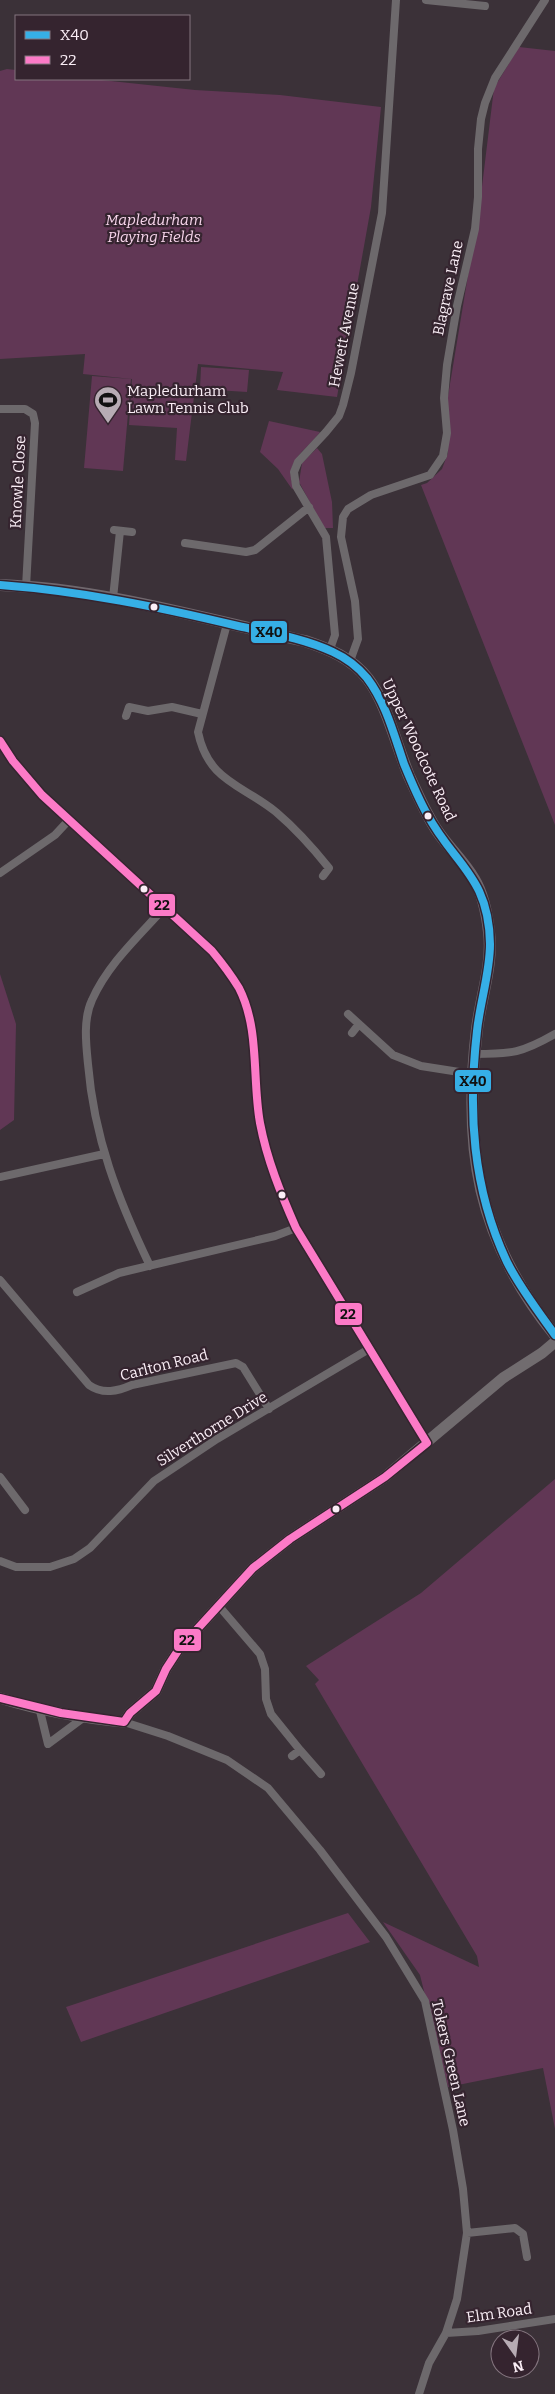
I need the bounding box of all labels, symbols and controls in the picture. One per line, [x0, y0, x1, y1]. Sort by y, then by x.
legend [15, 15, 190, 80]
text: X40 [60, 26, 89, 44]
text: 22 [60, 51, 76, 69]
park label: Mapledurham Playing Fields [106, 211, 203, 246]
street label: Blagrave Lane [429, 239, 467, 337]
street label: Hewett Avenue [325, 281, 363, 389]
place label: Mapledurham Lawn Tennis Club [127, 382, 249, 417]
sports icon: Mapledurham Lawn Tennis Club [93, 385, 123, 424]
street label: Knowle Close [7, 435, 29, 529]
unlabelled marker [149, 602, 159, 612]
line badge: X40 [250, 620, 288, 644]
text: X40 [255, 624, 283, 641]
street label: Upper Woodcote Road [378, 676, 460, 824]
unlabelled marker [423, 811, 433, 821]
unlabelled marker [139, 884, 149, 894]
line badge: 22 [148, 893, 176, 917]
text: 22 [154, 897, 170, 914]
line badge: X40 [454, 1069, 492, 1093]
text: X40 [459, 1073, 487, 1090]
unlabelled marker [277, 1190, 287, 1200]
line badge: 22 [334, 1302, 363, 1326]
text: 22 [340, 1306, 356, 1323]
street label: Carlton Road [118, 1345, 210, 1385]
street label: Silverthorne Drive [153, 1388, 271, 1470]
unlabelled marker [331, 1504, 341, 1514]
line badge: 22 [173, 1628, 202, 1652]
text: 22 [179, 1632, 195, 1649]
street label: Tokers Green Lane [428, 1998, 474, 2128]
street label: Elm Road [465, 2299, 533, 2327]
north arrow [490, 2329, 540, 2379]
text: N [511, 2357, 525, 2376]

